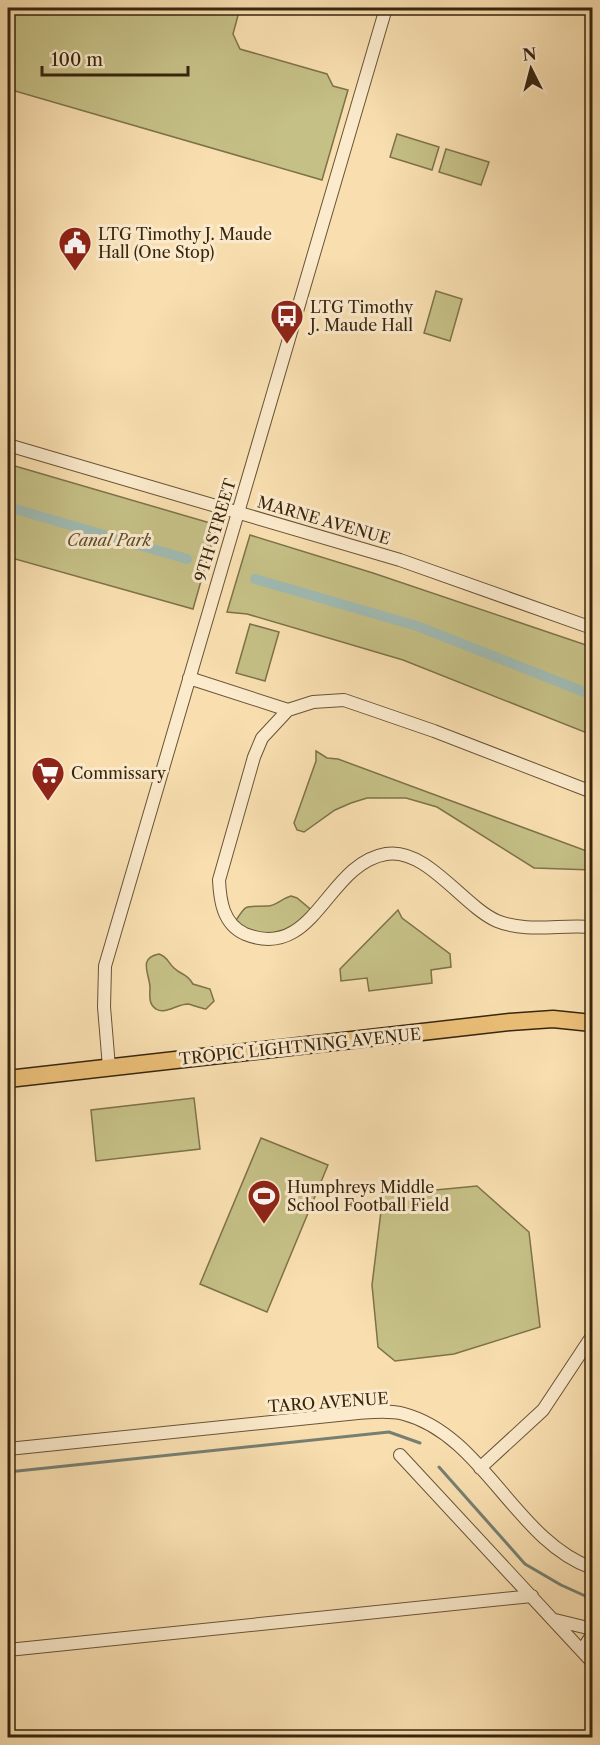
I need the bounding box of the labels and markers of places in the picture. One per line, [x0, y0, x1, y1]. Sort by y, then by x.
place label: LTG Timothy J. Maude Hall (One Stop) [98, 224, 272, 262]
public building icon: LTG Timothy J. Maude Hall (One Stop) [57, 225, 93, 272]
place label: LTG Timothy J. Maude Hall [307, 297, 414, 335]
bus stop icon: LTG Timothy J. Maude Hall [269, 298, 305, 345]
supermarket icon: Commissary [30, 755, 66, 802]
place label: Commissary [71, 763, 167, 783]
place label: Humphreys Middle School Football Field [287, 1177, 449, 1215]
sports icon: Humphreys Middle School Football Field [246, 1178, 282, 1225]

